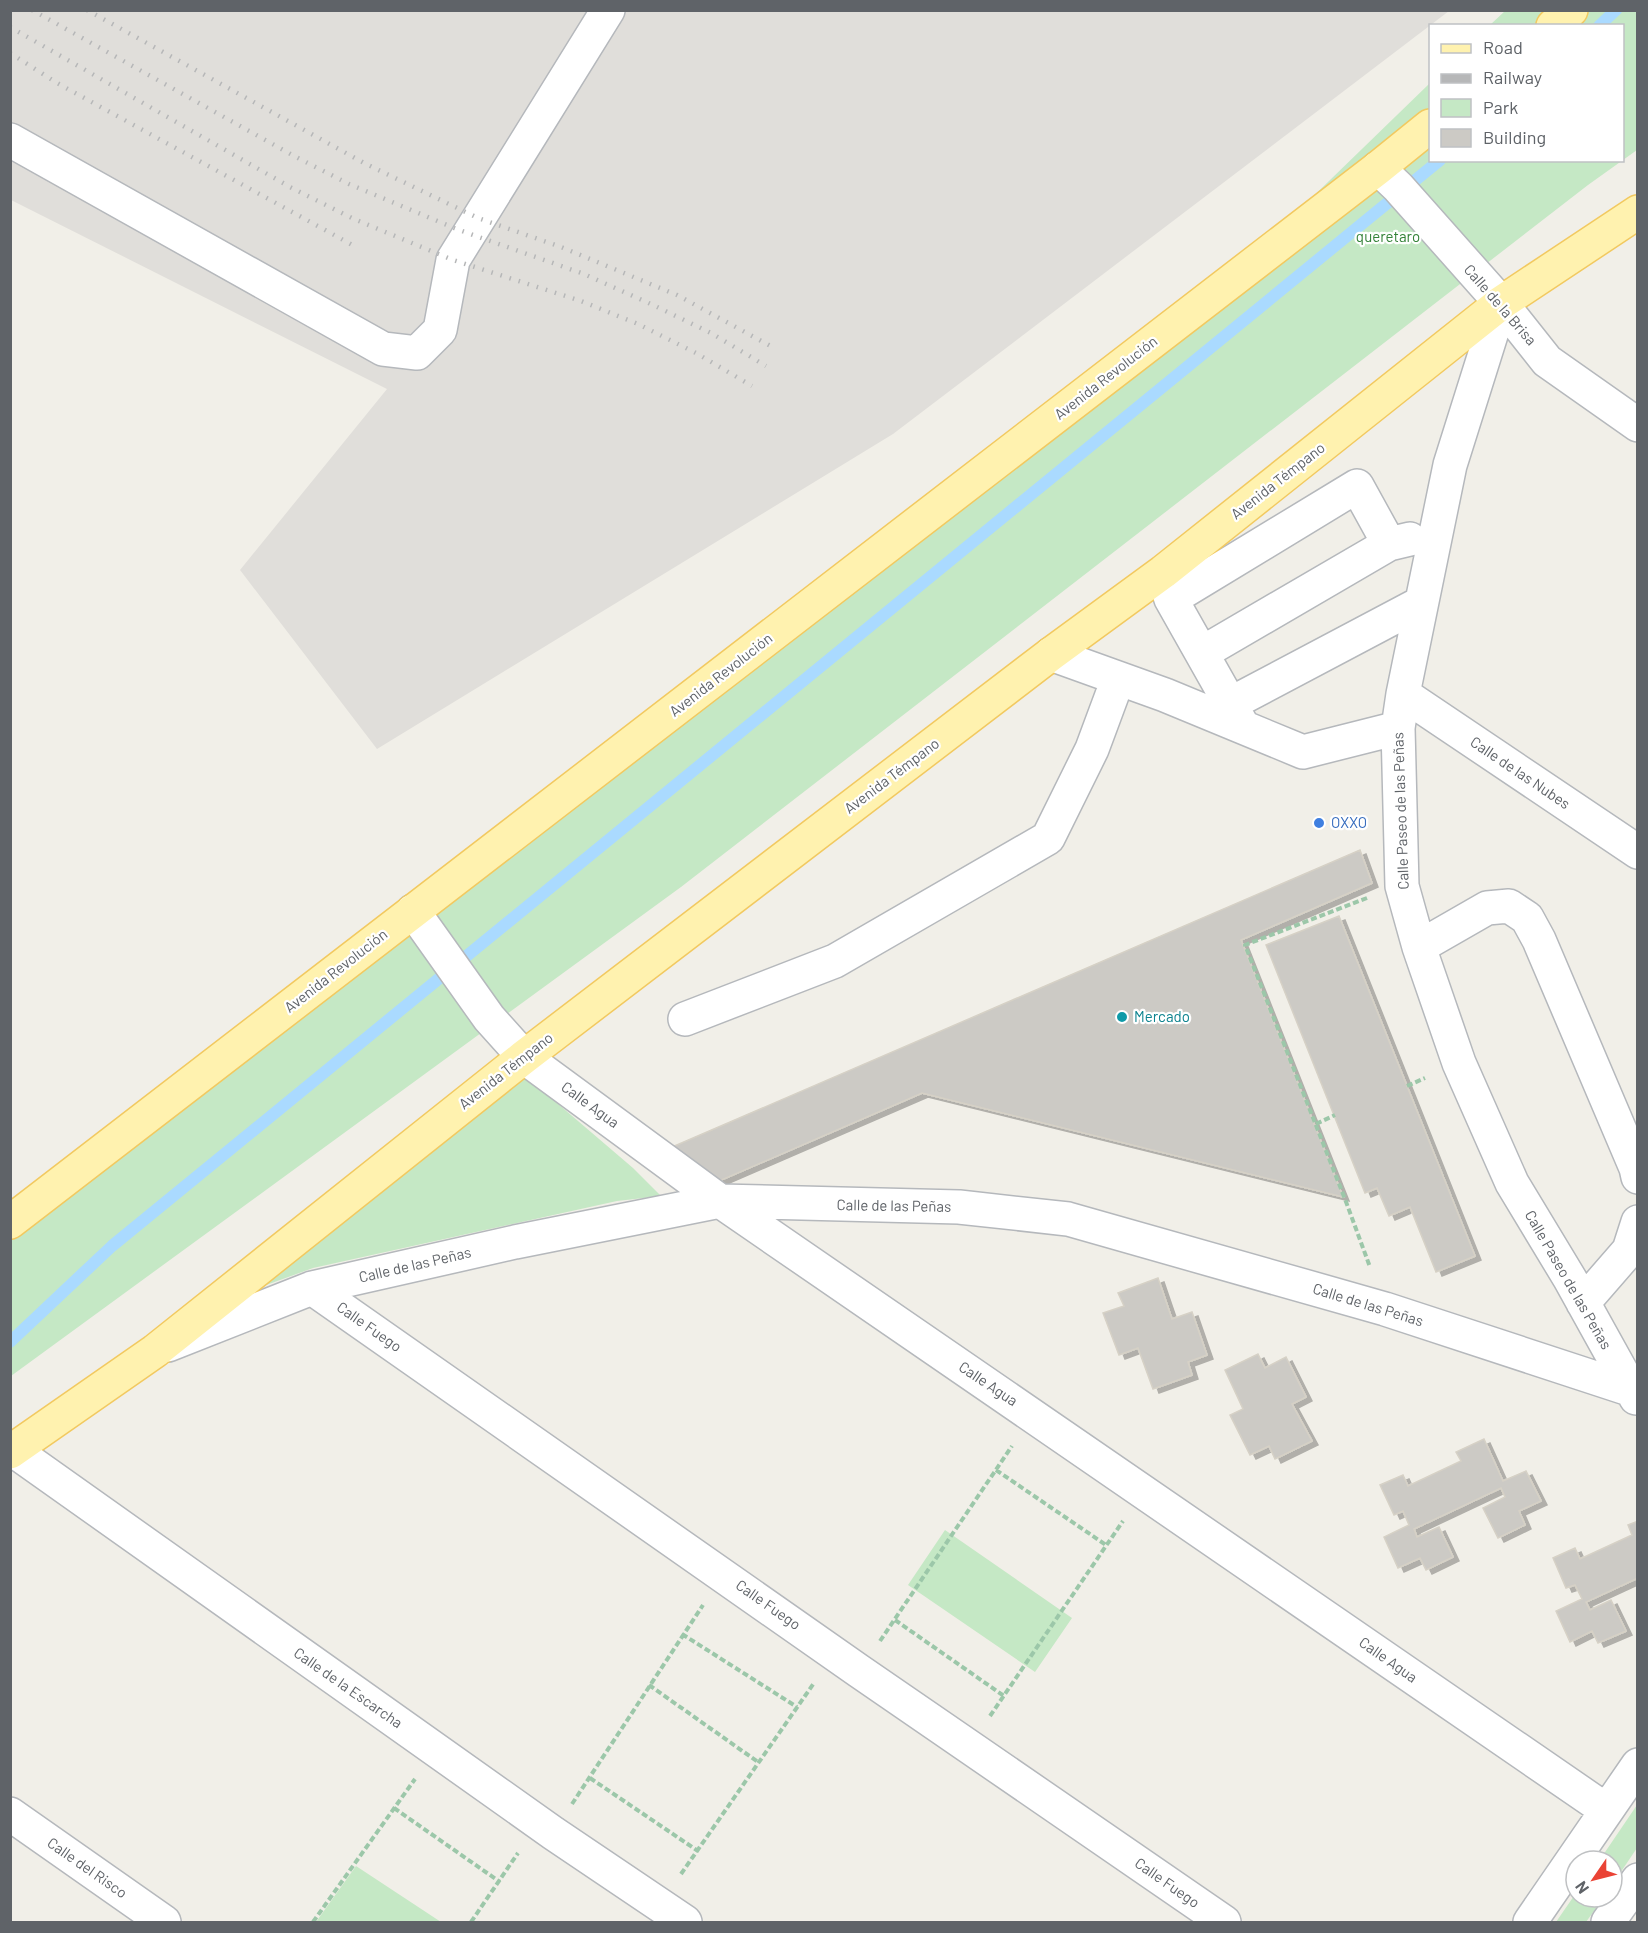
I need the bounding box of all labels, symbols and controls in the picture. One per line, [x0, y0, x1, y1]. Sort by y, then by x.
legend [1429, 24, 1624, 162]
text: Road [1483, 36, 1523, 58]
text: Railway [1483, 66, 1542, 88]
text: Park [1483, 96, 1518, 118]
text: Building [1483, 126, 1546, 148]
park label: queretaro [1356, 227, 1420, 245]
street label: Calle de la Brisa [1461, 260, 1541, 349]
street label: Avenida Revolución [1050, 331, 1160, 423]
street label: Avenida Témpano [1227, 438, 1328, 522]
street label: Avenida Revolución [665, 628, 775, 720]
street label: Calle Paseo de las Peñas [1388, 732, 1412, 890]
street label: Calle de las Nubes [1467, 732, 1574, 812]
street label: Avenida Témpano [840, 734, 942, 817]
place label: OXXO [1331, 813, 1367, 831]
marker: OXXO [1312, 816, 1326, 830]
street label: Avenida Revolución [280, 924, 390, 1016]
place label: Mercado [1134, 1007, 1190, 1025]
marker: Mercado [1115, 1010, 1129, 1024]
street label: Avenida Témpano [455, 1028, 556, 1112]
street label: Calle Agua [558, 1077, 623, 1131]
street label: Calle de las Peñas [837, 1195, 951, 1215]
street label: Calle Paseo de las Peñas [1522, 1207, 1616, 1352]
street label: Calle de las Peñas [357, 1242, 473, 1286]
street label: Calle de las Peñas [1311, 1279, 1426, 1329]
street label: Calle Fuego [334, 1297, 405, 1355]
street label: Calle Agua [956, 1357, 1021, 1409]
street label: Calle Fuego [733, 1575, 804, 1633]
street label: Calle Agua [1356, 1633, 1421, 1686]
street label: Calle de la Escarcha [291, 1643, 406, 1731]
street label: Calle del Risco [44, 1833, 131, 1901]
north arrow [1564, 1849, 1624, 1909]
street label: Calle Fuego [1132, 1853, 1203, 1911]
text: N [1570, 1878, 1592, 1898]

